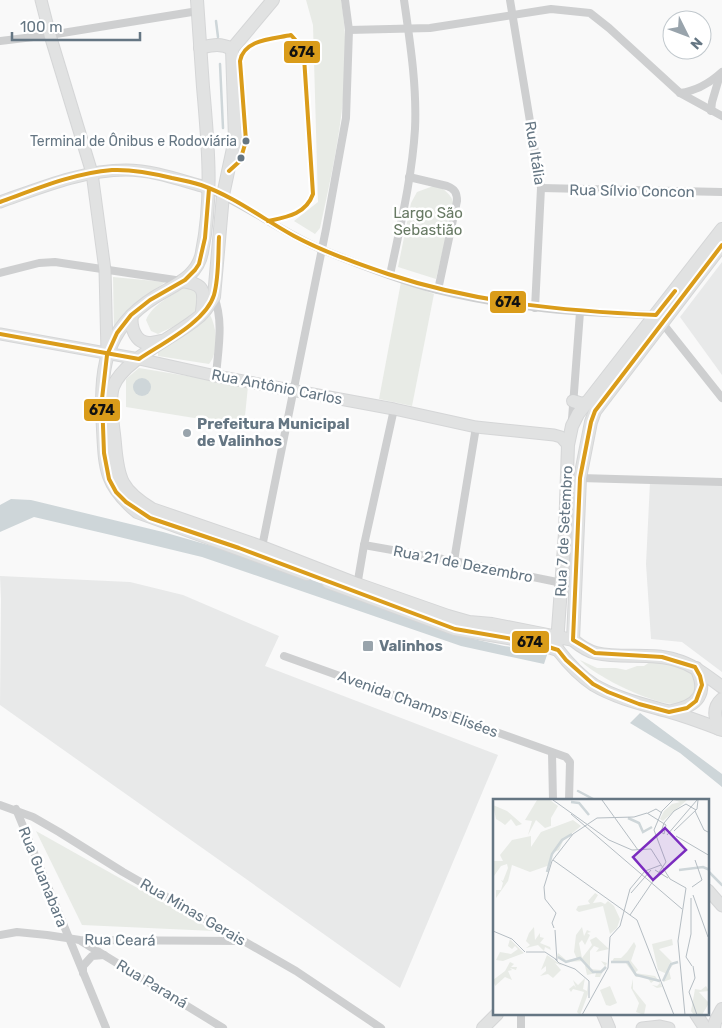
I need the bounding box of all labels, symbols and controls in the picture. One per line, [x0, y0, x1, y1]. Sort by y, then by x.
scale bar [12, 10, 140, 42]
north arrow [662, 10, 712, 60]
text: 100 m [20, 18, 62, 36]
text: N [687, 34, 706, 53]
line badge: 674 [283, 40, 321, 64]
text: 674 [289, 44, 315, 61]
street label: Rua Itália [521, 120, 549, 186]
place label: Terminal de Ônibus e Rodoviária [30, 132, 237, 150]
marker: Terminal de Ônibus e Rodoviária [241, 136, 251, 146]
unlabelled marker [236, 153, 246, 163]
street label: Rua Sílvio Concon [569, 181, 695, 201]
park label: Largo São Sebastião [393, 204, 463, 239]
line badge: 674 [489, 290, 527, 314]
text: 674 [495, 294, 521, 311]
street label: Rua Antônio Carlos [210, 365, 344, 409]
line badge: 674 [83, 398, 121, 422]
text: 674 [89, 402, 115, 419]
place label: Prefeitura Municipal de Valinhos [197, 415, 350, 450]
marker: Prefeitura Municipal de Valinhos [181, 427, 193, 439]
street label: Rua 7 de Setembro [552, 465, 576, 597]
street label: Rua 21 de Dezembro [392, 542, 534, 586]
line badge: 674 [511, 630, 550, 654]
text: 674 [517, 634, 543, 651]
place label: Valinhos [379, 637, 443, 655]
marker: Valinhos [361, 639, 375, 653]
street label: Avenida Champs Elisées [335, 667, 501, 741]
inset map [493, 799, 710, 1016]
street label: Rua Guanabara [15, 824, 71, 930]
street label: Rua Minas Gerais [137, 875, 249, 950]
street label: Rua Ceará [84, 930, 156, 950]
street label: Rua Paraná [113, 956, 191, 1012]

